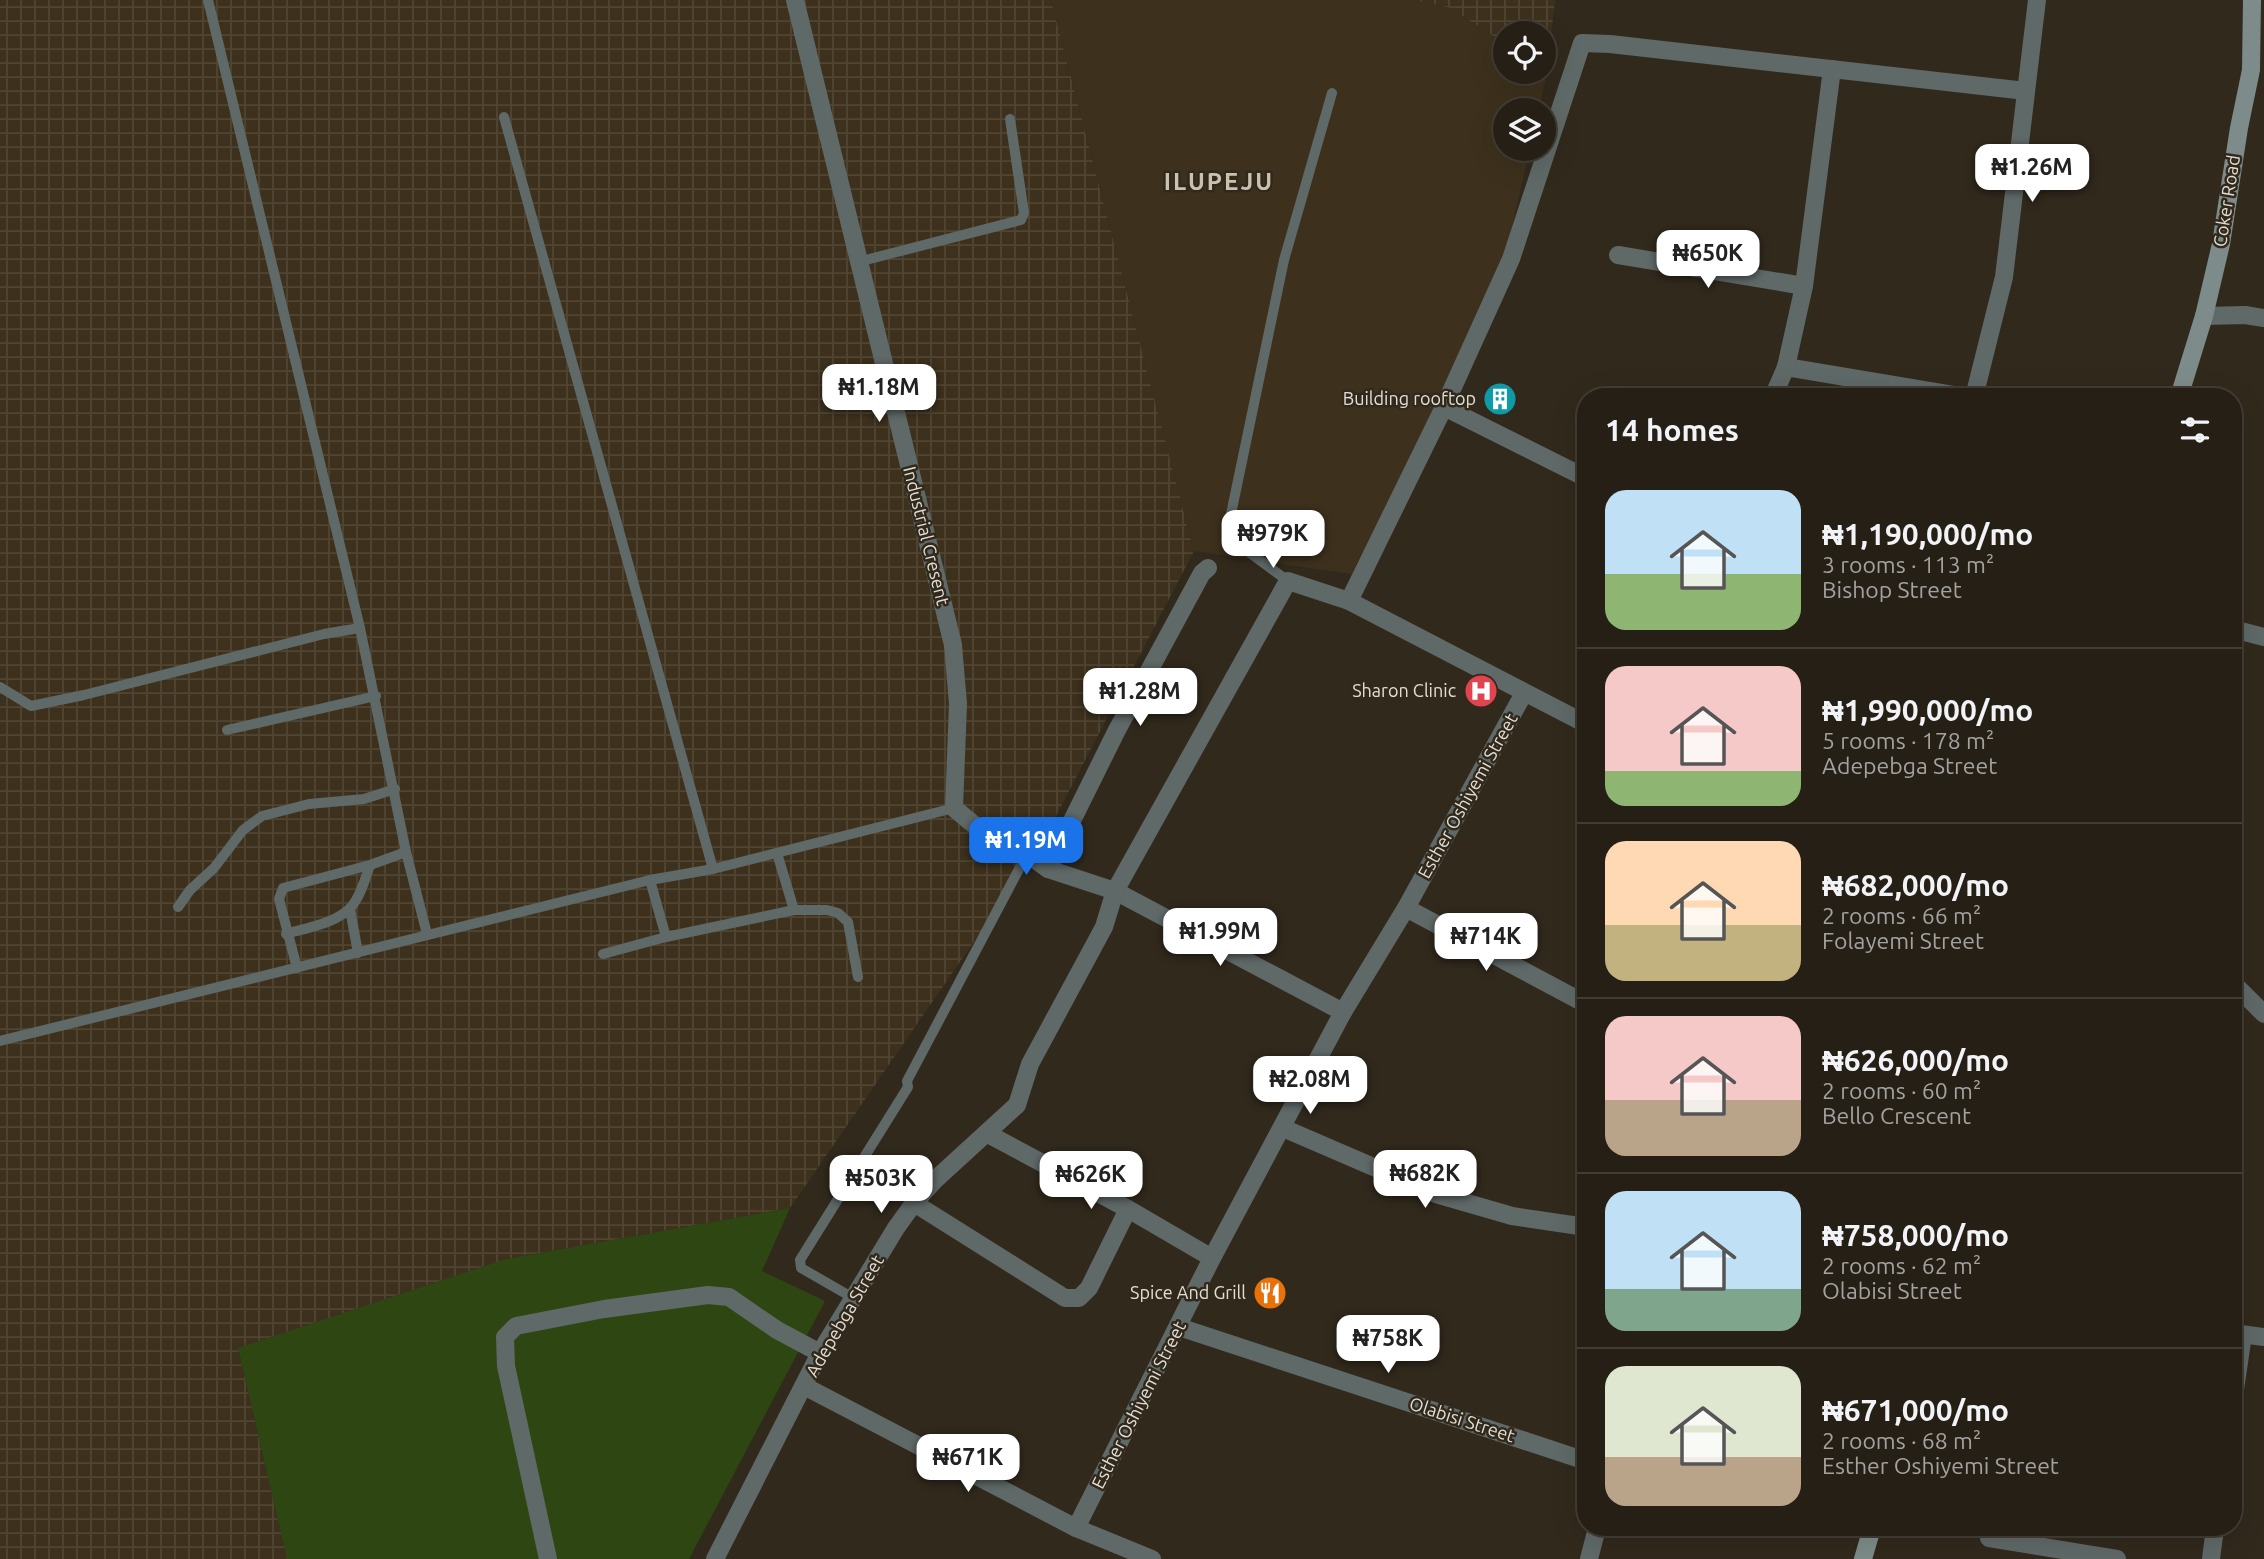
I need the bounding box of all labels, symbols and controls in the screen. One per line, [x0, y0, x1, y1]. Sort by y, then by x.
map controls [1493, 21, 1556, 161]
button: locate [1493, 21, 1556, 84]
button: layers [1493, 98, 1556, 161]
pin: ₦1.26M [1975, 144, 2089, 204]
street label: Coker Road [2209, 153, 2243, 248]
text: ₦1.26M [1991, 154, 2073, 179]
district label: ILUPEJU [1164, 168, 1274, 195]
pin: ₦650K [1659, 230, 1757, 290]
text: ₦650K [1673, 240, 1743, 265]
pin: ₦1.18M [822, 364, 936, 424]
text: ₦1.18M [838, 374, 920, 399]
building icon: Building rooftop [1481, 380, 1519, 418]
place label: Building rooftop [1343, 388, 1476, 408]
icon: filters [2176, 411, 2214, 449]
text: 14 homes [1605, 413, 1739, 447]
street label: Industrial Cresent [900, 464, 954, 607]
pin: ₦979K [1224, 510, 1322, 570]
text: ₦1,190,000/mo [1822, 517, 2033, 551]
icon: home [1661, 518, 1745, 602]
text: ₦979K [1238, 520, 1308, 545]
text: 3 rooms · 113 m² [1822, 552, 1994, 577]
text: Bishop Street [1822, 577, 1962, 602]
pin: ₦1.28M [1083, 668, 1197, 728]
hospital icon: Sharon Clinic [1462, 672, 1500, 710]
text: ₦1.28M [1099, 678, 1181, 703]
place label: Sharon Clinic [1352, 680, 1456, 700]
text: ₦1,990,000/mo [1822, 693, 2033, 727]
icon: home [1661, 694, 1745, 778]
street label: Esther Oshiyemi Street [1413, 710, 1521, 881]
text: 5 rooms · 178 m² [1822, 728, 1994, 753]
text: Adepebga Street [1822, 753, 1997, 778]
pin: ₦1.19M [969, 818, 1083, 877]
text: ₦1.19M [985, 827, 1067, 852]
text: ₦682,000/mo [1822, 868, 2009, 902]
icon: home [1661, 869, 1745, 953]
text: 2 rooms · 66 m² [1822, 903, 1981, 928]
pin: ₦1.99M [1163, 908, 1277, 968]
pin: ₦714K [1437, 914, 1535, 973]
text: ₦1.99M [1179, 918, 1261, 943]
text: ₦714K [1451, 923, 1521, 948]
text: Folayemi Street [1822, 928, 1984, 953]
text: ₦626,000/mo [1822, 1043, 2009, 1077]
icon: home [1661, 1044, 1745, 1128]
pin: ₦2.08M [1253, 1056, 1367, 1116]
text: ₦2.08M [1269, 1066, 1351, 1091]
text: 2 rooms · 60 m² [1822, 1078, 1981, 1103]
text: Bello Crescent [1822, 1103, 1971, 1128]
pin: ₦682K [1376, 1150, 1474, 1210]
pin: ₦626K [1042, 1152, 1140, 1211]
pin: ₦503K [832, 1156, 930, 1215]
text: ₦682K [1390, 1160, 1460, 1185]
text: ₦626K [1056, 1161, 1126, 1186]
text: ₦503K [846, 1165, 916, 1190]
text: ₦758,000/mo [1822, 1218, 2009, 1252]
icon: home [1661, 1219, 1745, 1303]
street label: Adepebga Street [801, 1251, 887, 1380]
text: 2 rooms · 62 m² [1822, 1253, 1981, 1278]
restaurant icon: Spice And Grill [1251, 1274, 1289, 1312]
text: Olabisi Street [1822, 1278, 1962, 1303]
place label: Spice And Grill [1130, 1282, 1246, 1302]
pin: ₦758K [1339, 1316, 1437, 1375]
street label: Esther Oshiyemi Street [1087, 1317, 1189, 1492]
text: ₦758K [1353, 1325, 1423, 1350]
street label: Olabisi Street [1407, 1393, 1517, 1445]
text: ₦671,000/mo [1822, 1393, 2009, 1427]
icon: home [1661, 1394, 1745, 1478]
text: 2 rooms · 68 m² [1822, 1428, 1981, 1453]
pin: ₦671K [919, 1434, 1017, 1494]
text: ₦671K [933, 1444, 1003, 1469]
text: Esther Oshiyemi Street [1822, 1453, 2059, 1478]

